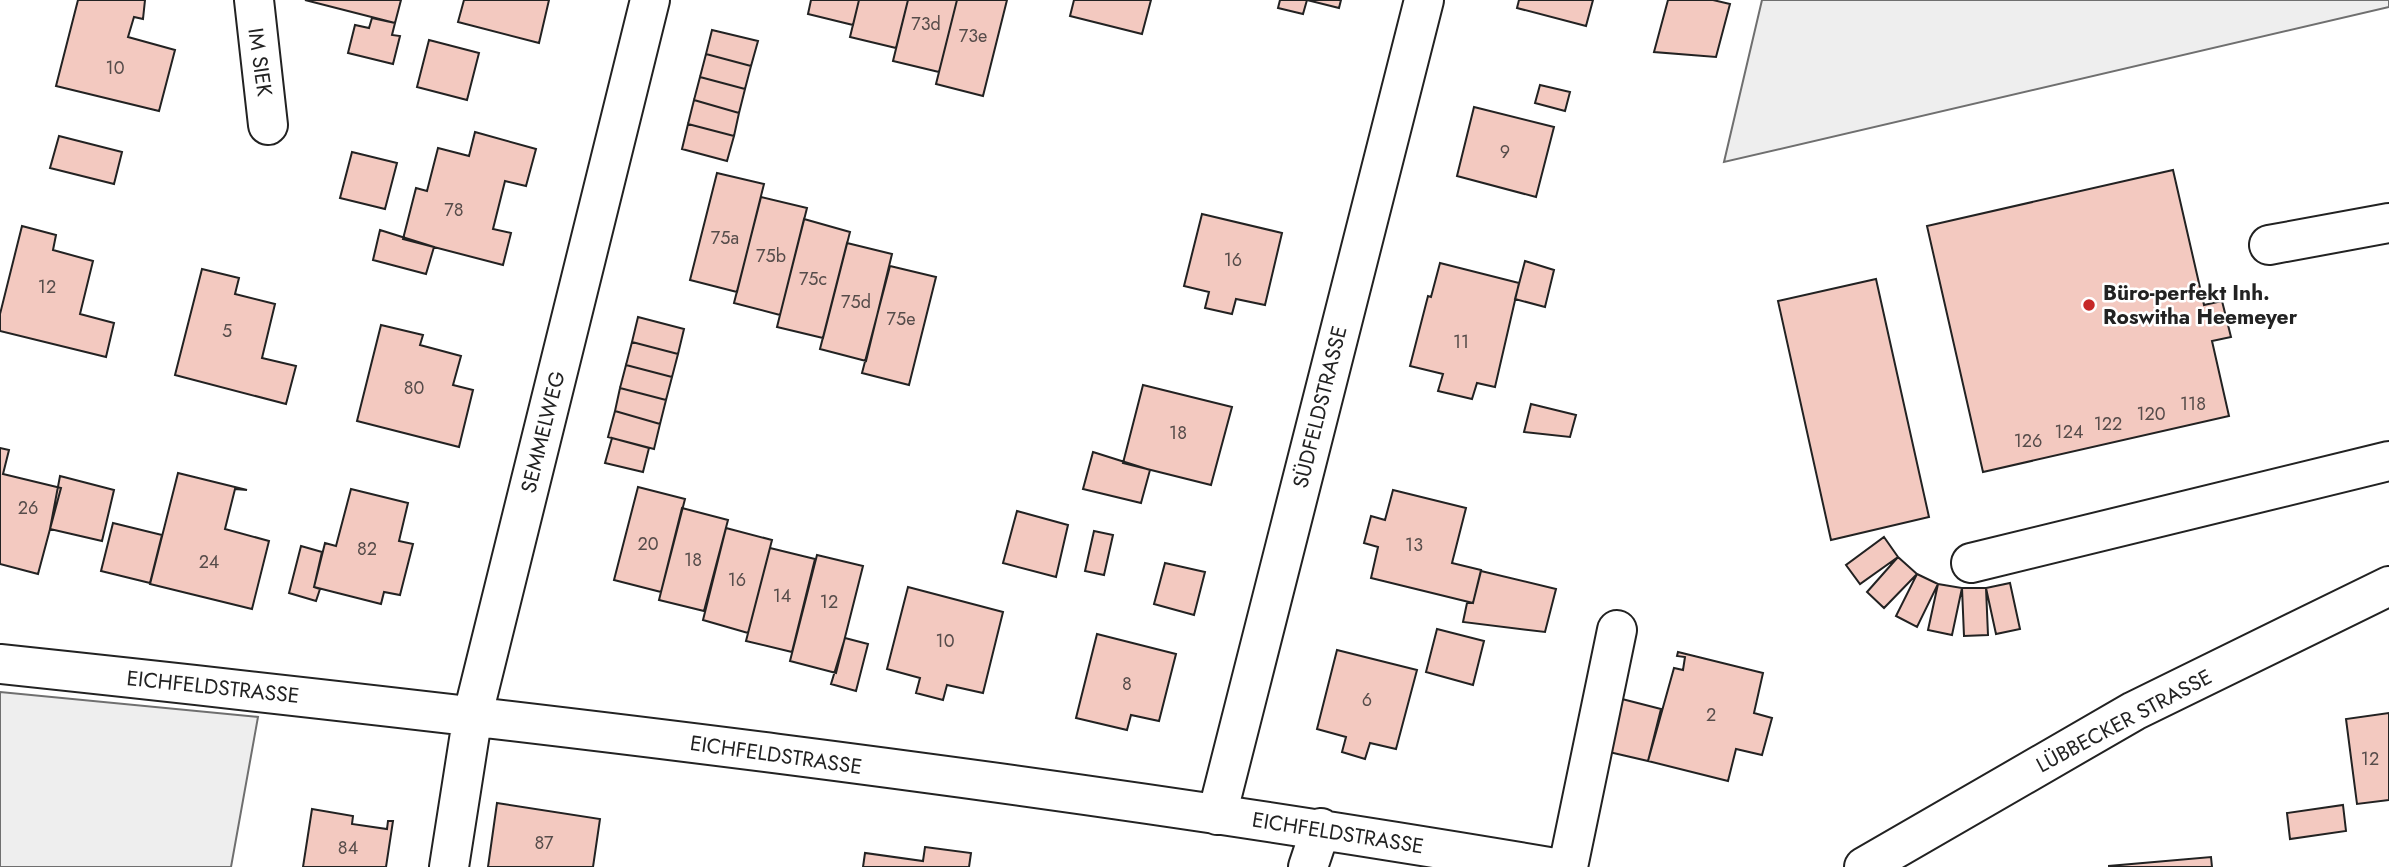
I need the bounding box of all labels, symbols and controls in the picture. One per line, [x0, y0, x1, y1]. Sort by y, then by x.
house number: 73d [911, 11, 941, 37]
house number: 73e [959, 23, 987, 49]
street label: IM SIEK [240, 26, 280, 98]
house number: 10 [106, 55, 125, 81]
house number: 9 [1500, 139, 1510, 165]
house number: 78 [444, 197, 464, 223]
house number: 75a [711, 225, 739, 251]
house number: 75b [756, 243, 786, 269]
house number: 16 [1224, 247, 1242, 273]
house number: 75c [799, 266, 827, 292]
house number: 12 [38, 274, 56, 300]
place label: Büro-perfekt Inh. Roswitha Heemeyer [2103, 278, 2298, 332]
house number: 75d [841, 289, 871, 315]
marker: Büro-perfekt Inh. Roswitha Heemeyer [2081, 297, 2097, 313]
house number: 75e [887, 306, 915, 332]
house number: 5 [222, 318, 232, 344]
street label: SÜDFELDSTRASSE [1285, 323, 1355, 491]
house number: 11 [1453, 329, 1469, 355]
street label: SEMMELWEG [513, 368, 573, 496]
house number: 80 [404, 375, 425, 401]
house number: 118 [2180, 391, 2206, 417]
house number: 120 [2136, 401, 2166, 427]
house number: 122 [2094, 411, 2122, 437]
house number: 124 [2055, 419, 2083, 445]
house number: 18 [1169, 420, 1187, 446]
house number: 126 [2014, 428, 2042, 454]
house number: 26 [18, 495, 38, 521]
house number: 20 [637, 531, 659, 557]
house number: 13 [1405, 532, 1423, 558]
house number: 82 [357, 536, 377, 562]
house number: 18 [684, 547, 702, 573]
house number: 24 [199, 549, 219, 575]
house number: 16 [728, 567, 746, 593]
house number: 14 [773, 583, 791, 609]
house number: 12 [820, 589, 838, 615]
house number: 10 [936, 628, 955, 654]
street label: LÜBBECKER STRASSE [2031, 662, 2217, 780]
street label: EICHFELDSTRASSE [125, 663, 301, 711]
house number: 8 [1122, 671, 1132, 697]
house number: 6 [1362, 687, 1372, 713]
house number: 2 [1706, 702, 1716, 728]
street label: EICHFELDSTRASSE [688, 728, 864, 782]
house number: 12 [2361, 746, 2379, 772]
street label: EICHFELDSTRASSE [1250, 805, 1426, 861]
house number: 87 [534, 830, 554, 856]
house number: 84 [338, 835, 358, 861]

